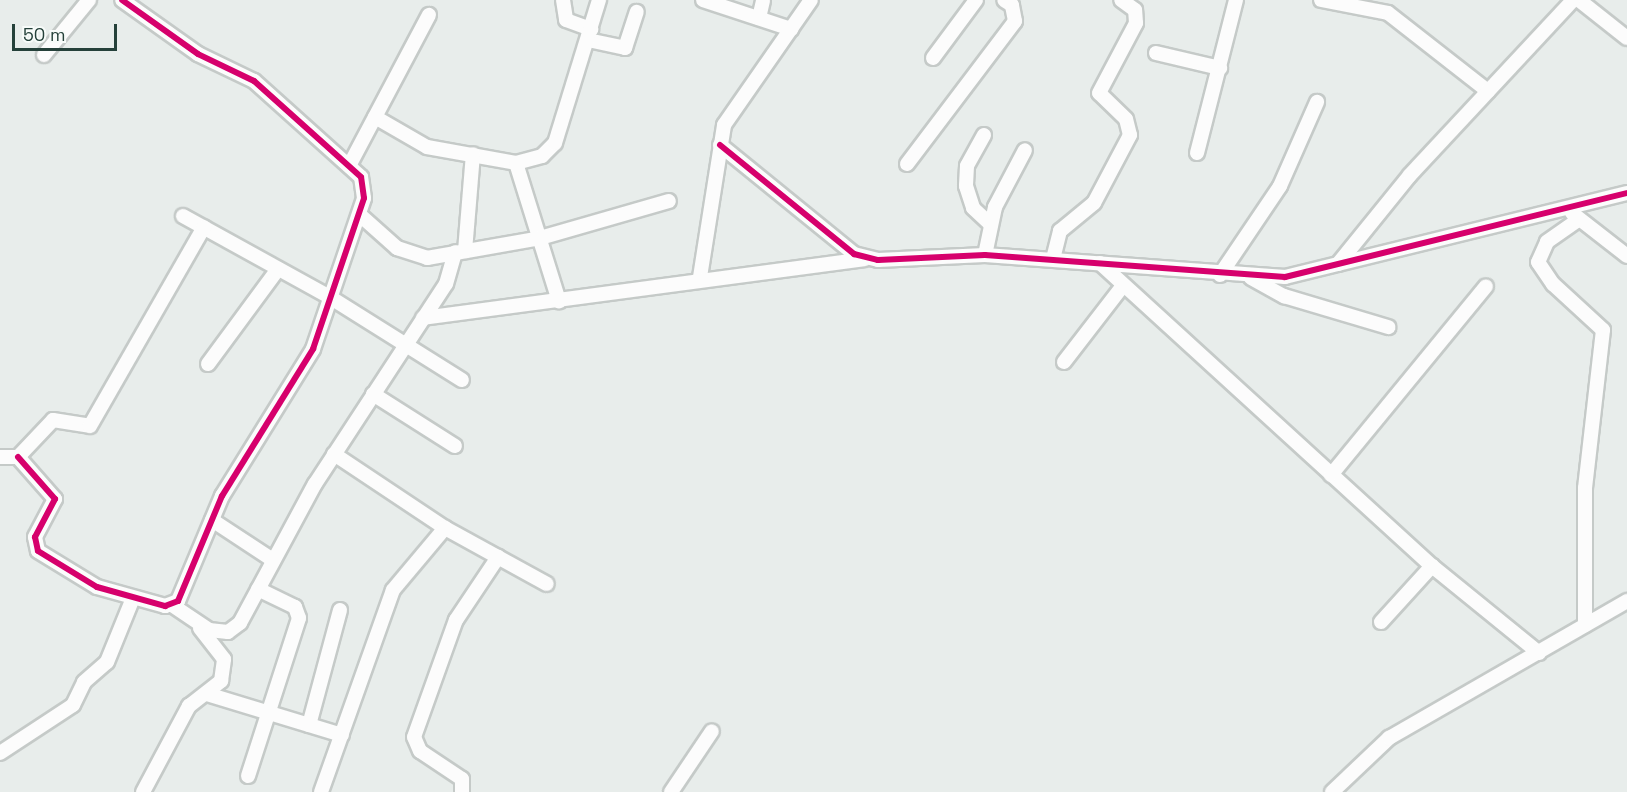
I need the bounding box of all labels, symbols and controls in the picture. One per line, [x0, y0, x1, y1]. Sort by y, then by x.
scale bar [15, 12, 120, 50]
text: 50 m [23, 23, 65, 46]

